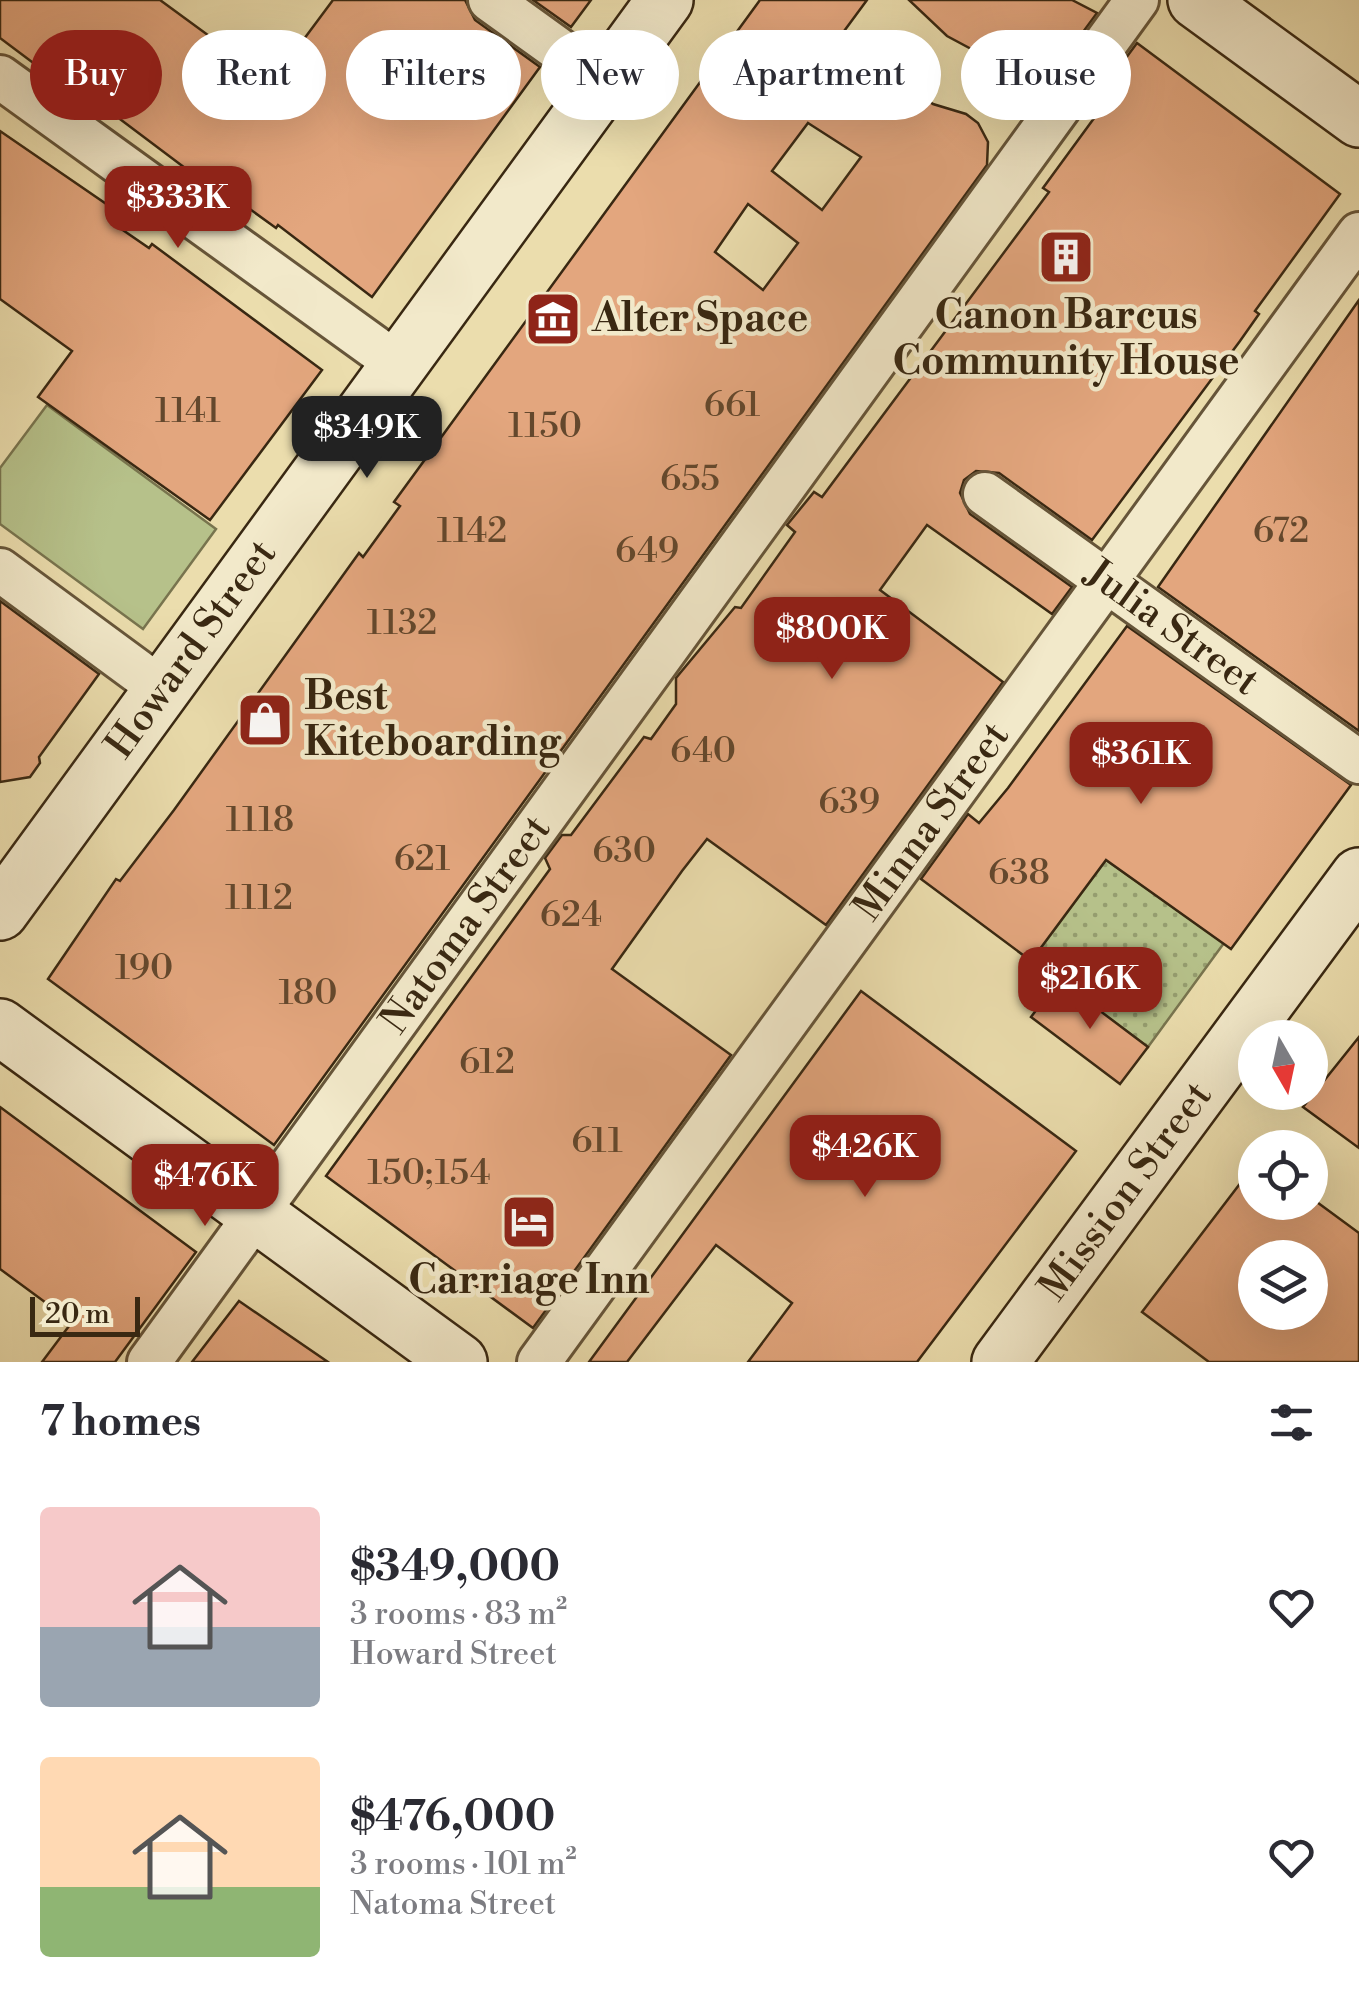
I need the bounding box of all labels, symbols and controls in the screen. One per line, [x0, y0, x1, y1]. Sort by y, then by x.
chip: Buy [30, 30, 162, 120]
chip: Rent [182, 30, 326, 120]
chip: Filters [346, 30, 521, 120]
chip: New [541, 30, 679, 120]
chip: Apartment [699, 30, 941, 120]
chip: House [961, 30, 1131, 120]
pin: $333K [108, 166, 248, 251]
text: $333K [127, 178, 229, 218]
building icon: Canon Barcus Community House [1036, 227, 1096, 287]
museum icon: Alter Space [523, 289, 583, 349]
place label: Canon Barcus Community House [893, 291, 1240, 387]
place label: Alter Space [591, 294, 808, 344]
house number: 661 [704, 384, 760, 427]
house number: 1141 [155, 390, 221, 433]
pin: $349K [297, 396, 437, 481]
house number: 1150 [508, 405, 582, 448]
text: $349K [314, 408, 420, 448]
house number: 655 [660, 458, 720, 501]
house number: 1142 [437, 510, 507, 553]
house number: 672 [1253, 510, 1309, 553]
street label: Howard Street [95, 530, 288, 769]
house number: 649 [615, 530, 679, 573]
street label: Julia Street [1074, 548, 1269, 707]
pin: $800K [762, 597, 902, 682]
house number: 1132 [367, 602, 437, 645]
text: $800K [776, 609, 888, 649]
place label: Best Kiteboarding [304, 672, 562, 768]
shop icon: Best Kiteboarding [235, 690, 295, 750]
street label: Minna Street [843, 713, 1021, 931]
pin: $361K [1071, 722, 1211, 807]
house number: 640 [670, 730, 736, 773]
text: $361K [1092, 734, 1190, 774]
house number: 639 [818, 781, 880, 824]
house number: 1118 [226, 799, 294, 842]
street label: Natoma Street [370, 806, 562, 1044]
house number: 630 [592, 830, 656, 873]
house number: 621 [394, 838, 450, 881]
house number: 638 [988, 852, 1050, 895]
house number: 1112 [225, 877, 293, 920]
house number: 624 [540, 894, 602, 937]
house number: 190 [115, 947, 173, 990]
pin: $216K [1020, 947, 1160, 1032]
text: $216K [1040, 959, 1140, 999]
house number: 180 [278, 972, 338, 1015]
north arrow [1238, 1020, 1328, 1110]
map controls [1238, 1020, 1328, 1330]
house number: 612 [459, 1041, 515, 1084]
street label: Mission Street [1029, 1072, 1223, 1311]
pin: $426K [795, 1115, 935, 1200]
house number: 611 [571, 1120, 623, 1163]
text: $426K [812, 1127, 918, 1167]
button: locate [1238, 1130, 1328, 1220]
pin: $476K [135, 1144, 275, 1229]
house number: 150;154 [367, 1152, 491, 1195]
text: $476K [154, 1156, 256, 1196]
hotel icon: Carriage Inn [499, 1192, 559, 1252]
button: layers [1238, 1240, 1328, 1330]
place label: Carriage Inn [408, 1256, 650, 1306]
scale bar [30, 1292, 140, 1336]
text: 20 m [45, 1297, 110, 1332]
icon: filters [1264, 1395, 1319, 1450]
text: 7 homes [40, 1396, 201, 1449]
text: $349,000 [350, 1541, 560, 1594]
icon: home [120, 1547, 240, 1667]
icon: heart [1264, 1580, 1319, 1635]
text: 3 rooms · 83 m² [350, 1594, 567, 1634]
text: Howard Street [350, 1634, 557, 1674]
text: $476,000 [350, 1791, 555, 1844]
icon: home [120, 1797, 240, 1917]
icon: heart [1264, 1830, 1319, 1885]
text: 3 rooms · 101 m² [350, 1844, 577, 1884]
text: Natoma Street [350, 1884, 556, 1924]

